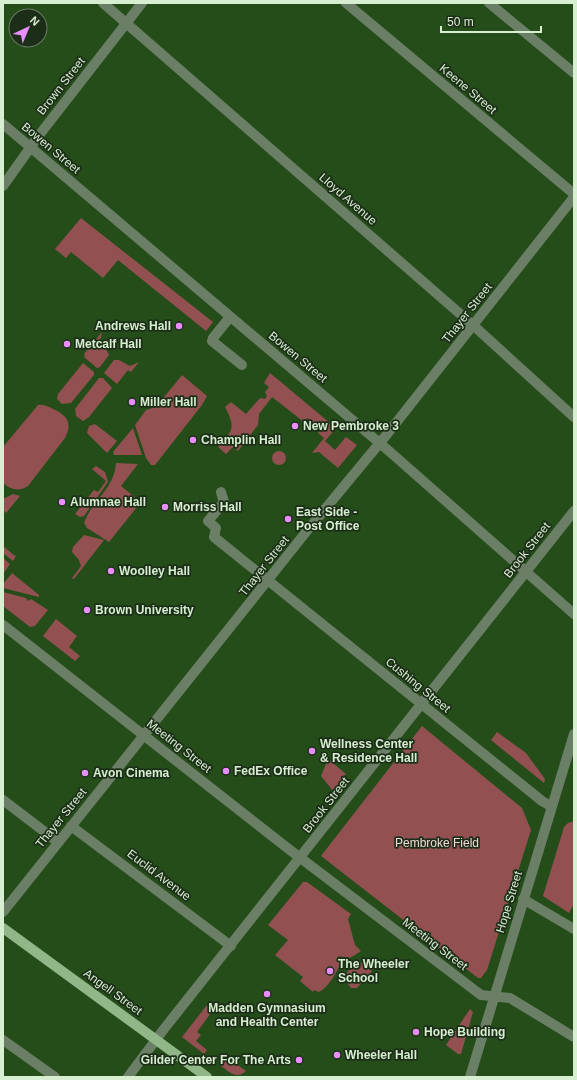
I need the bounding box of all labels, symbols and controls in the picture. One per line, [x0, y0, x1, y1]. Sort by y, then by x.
north arrow [8, 8, 48, 48]
scale bar [441, 8, 541, 34]
text: N [28, 14, 42, 28]
text: 50 m [447, 15, 474, 29]
street label: Brown Street [34, 54, 88, 118]
street label: Keene Street [437, 61, 500, 117]
street label: Bowen Street [19, 119, 84, 177]
street label: Lloyd Avenue [316, 170, 380, 228]
street label: Thayer Street [439, 280, 495, 346]
place label: Andrews Hall [95, 319, 171, 333]
marker: Andrews Hall [174, 321, 184, 331]
street label: Bowen Street [266, 328, 331, 386]
place label: Metcalf Hall [75, 337, 142, 351]
marker: Metcalf Hall [62, 339, 72, 349]
place label: Miller Hall [140, 395, 197, 409]
marker: Miller Hall [127, 397, 137, 407]
place label: New Pembroke 3 [303, 419, 399, 433]
marker: New Pembroke 3 [290, 421, 300, 431]
place label: Champlin Hall [201, 433, 281, 447]
marker: Champlin Hall [188, 435, 198, 445]
place label: Alumnae Hall [70, 495, 146, 509]
marker: Alumnae Hall [57, 497, 67, 507]
place label: Morriss Hall [173, 500, 242, 514]
marker: Morriss Hall [160, 502, 170, 512]
place label: East Side - Post Office [296, 505, 360, 533]
marker: East Side - Post Office [283, 514, 293, 524]
street label: Brook Street [501, 519, 553, 581]
street label: Thayer Street [236, 533, 292, 599]
place label: Woolley Hall [119, 564, 190, 578]
marker: Woolley Hall [106, 566, 116, 576]
place label: Brown University [95, 603, 194, 617]
marker: Brown University [82, 605, 92, 615]
street label: Cushing Street [383, 655, 454, 716]
street label: Meeting Street [144, 716, 215, 776]
place label: Wellness Center & Residence Hall [320, 737, 417, 765]
marker: Wellness Center & Residence Hall [307, 746, 317, 756]
place label: FedEx Office [234, 764, 308, 778]
place label: Avon Cinema [93, 766, 170, 780]
marker: FedEx Office [221, 766, 231, 776]
marker: Avon Cinema [80, 768, 90, 778]
street label: Brook Street [300, 774, 352, 836]
street label: Thayer Street [33, 785, 90, 851]
park label: Pembroke Field [395, 836, 479, 850]
street label: Euclid Avenue [125, 847, 194, 904]
street label: Hope Street [493, 869, 525, 935]
street label: Meeting Street [400, 915, 471, 973]
place label: The Wheeler School [338, 957, 410, 985]
street label: Angell Street [81, 966, 145, 1018]
marker: The Wheeler School [325, 966, 335, 976]
marker: Madden Gymnasium and Health Center [262, 989, 272, 999]
place label: Madden Gymnasium and Health Center [208, 1001, 326, 1029]
place label: Hope Building [424, 1025, 505, 1039]
marker: Hope Building [411, 1027, 421, 1037]
place label: Wheeler Hall [345, 1048, 417, 1062]
marker: Wheeler Hall [332, 1050, 342, 1060]
place label: Gilder Center For The Arts [141, 1053, 291, 1067]
marker: Gilder Center For The Arts [294, 1055, 304, 1065]

